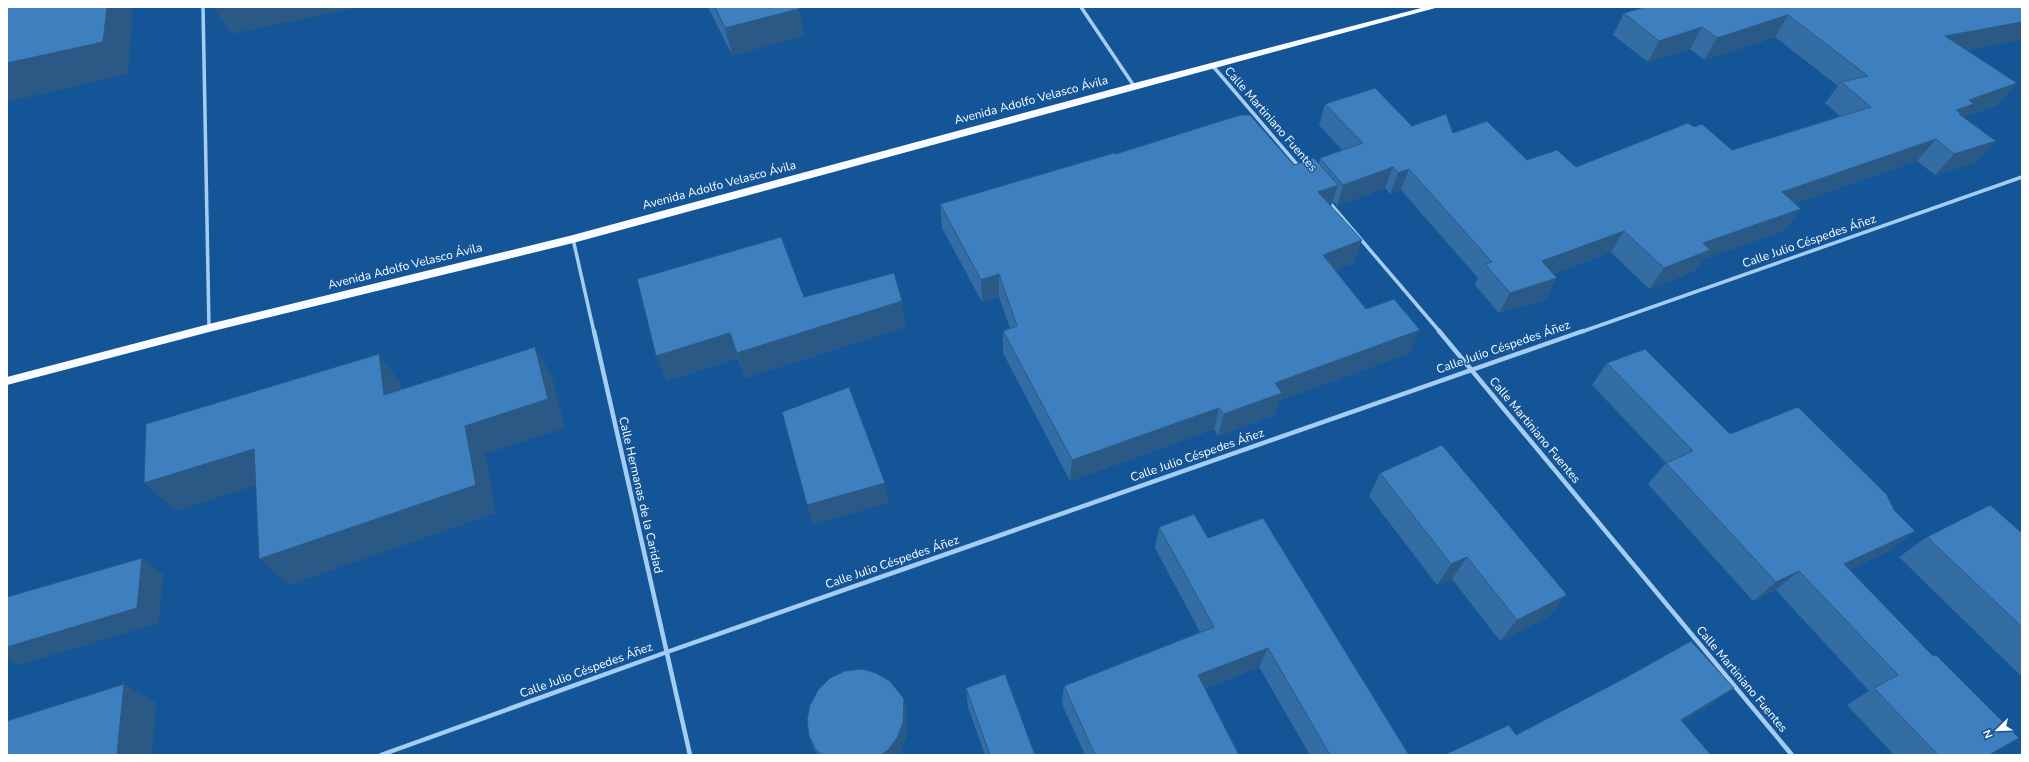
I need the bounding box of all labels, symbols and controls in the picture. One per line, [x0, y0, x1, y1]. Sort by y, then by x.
street label: Calle Martiniano Fuentes [1221, 63, 1321, 175]
street label: Avenida Adolfo Velasco Ávila [952, 72, 1110, 128]
street label: Avenida Adolfo Velasco Ávila [640, 157, 798, 213]
street label: Calle Julio Céspedes Áñez [1740, 210, 1878, 271]
street label: Avenida Adolfo Velasco Ávila [326, 239, 484, 293]
street label: Calle Julio Céspedes Áñez [1434, 316, 1572, 377]
street label: Calle Martiniano Fuentes [1486, 373, 1584, 487]
street label: Calle Hermanas de la Caridad [615, 415, 667, 575]
street label: Calle Julio Céspedes Áñez [1128, 424, 1266, 485]
street label: Calle Julio Céspedes Áñez [823, 531, 961, 592]
street label: Calle Martiniano Fuentes [1693, 622, 1791, 736]
street label: Calle Julio Céspedes Áñez [517, 638, 655, 702]
north arrow [1977, 710, 2017, 750]
text: N [1980, 727, 1997, 740]

